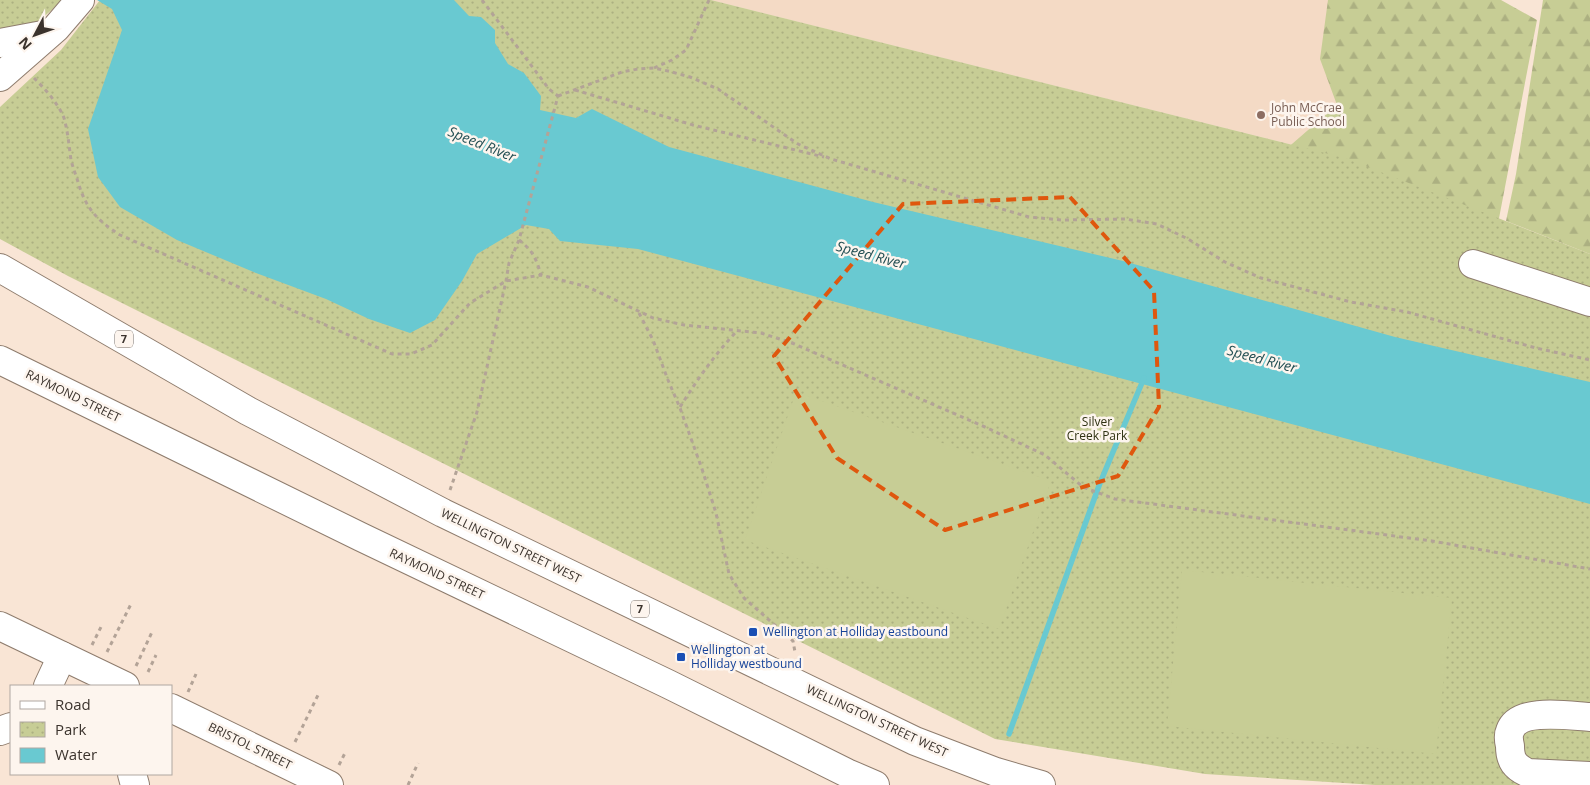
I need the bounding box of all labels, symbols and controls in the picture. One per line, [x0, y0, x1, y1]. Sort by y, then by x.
north arrow [10, 10, 60, 60]
text: N [14, 33, 36, 54]
place label: John McCrae Public School [1270, 99, 1345, 130]
marker: John McCrae Public School [1255, 109, 1267, 121]
water label: Speed River [446, 121, 519, 166]
water label: Speed River [834, 236, 908, 273]
road number: 7 [115, 330, 133, 348]
water label: Speed River [1225, 340, 1299, 377]
street label: RAYMOND STREET [23, 365, 124, 426]
park label: Silver Creek Park [1067, 413, 1128, 444]
street label: WELLINGTON STREET WEST [438, 504, 585, 587]
street label: RAYMOND STREET [387, 544, 488, 603]
road number: 7 [631, 600, 649, 618]
place label: Wellington at Holliday eastbound [763, 623, 948, 640]
marker: Wellington at Holliday eastbound [747, 626, 759, 638]
place label: Wellington at Holliday westbound [691, 641, 802, 672]
marker: Wellington at Holliday westbound [675, 651, 687, 663]
street label: WELLINGTON STREET WEST [804, 680, 951, 761]
legend [10, 685, 172, 775]
text: Road [55, 694, 91, 714]
street label: BRISTOL STREET [206, 718, 295, 773]
text: Park [55, 719, 86, 739]
text: Water [55, 744, 97, 764]

